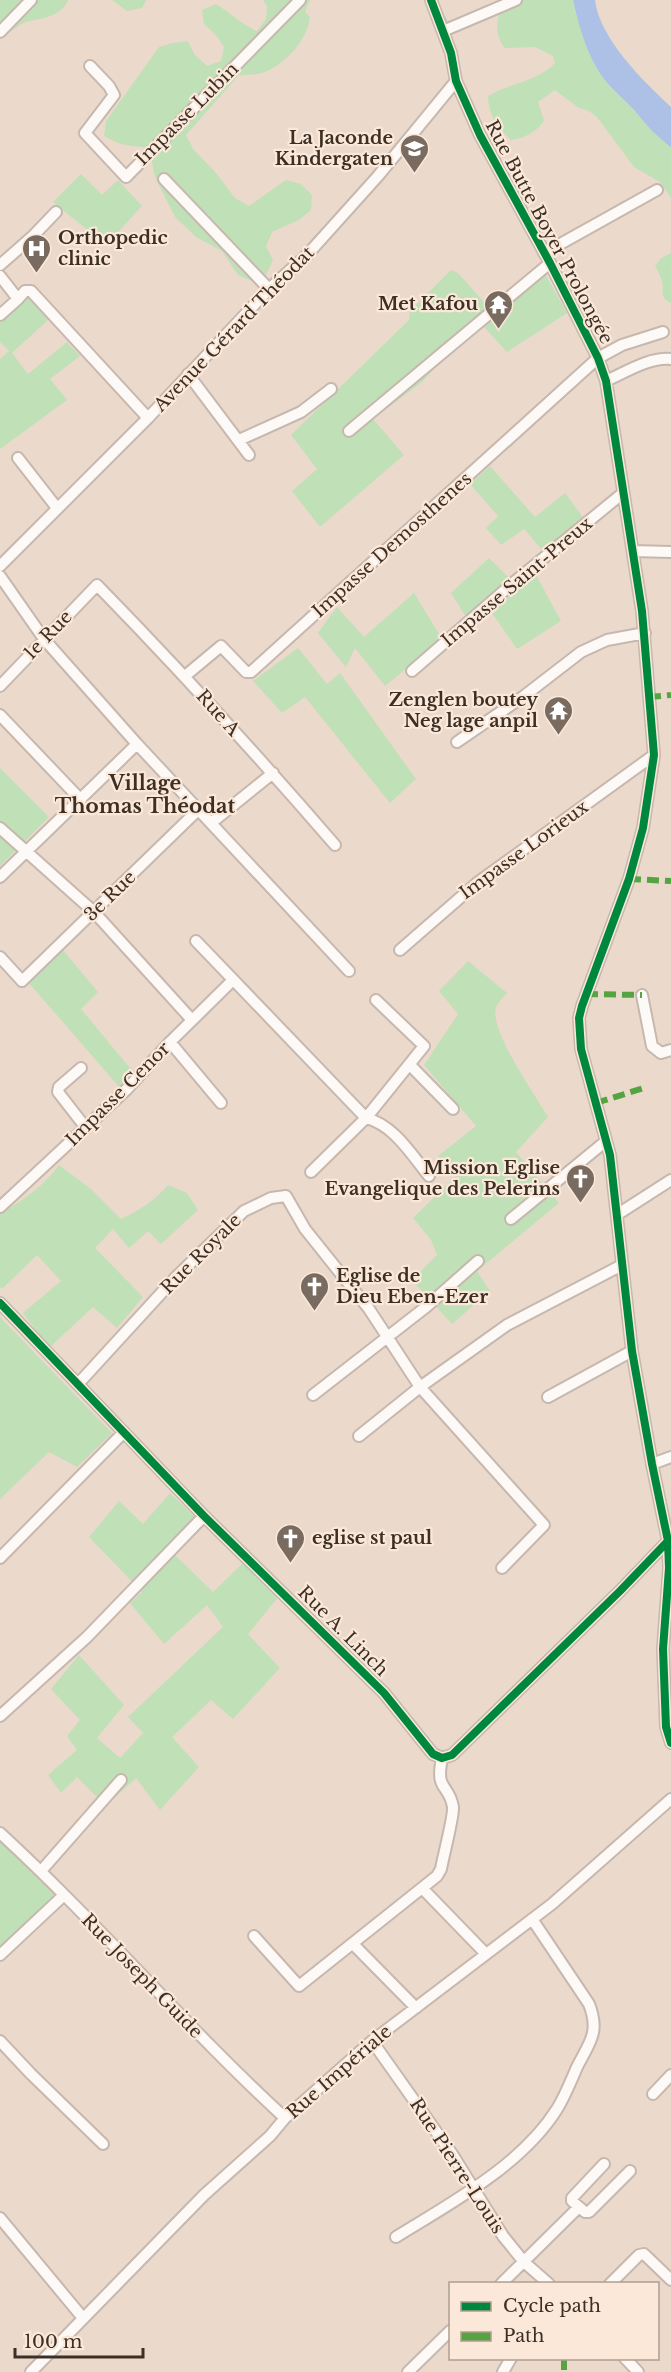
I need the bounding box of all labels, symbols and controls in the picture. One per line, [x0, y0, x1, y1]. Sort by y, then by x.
street label: Impasse Lubin [131, 58, 243, 170]
street label: Rue Butte Boyer Prolongée [481, 116, 617, 348]
place label: La Jaconde Kindergaten [275, 127, 393, 170]
school or university icon: La Jaconde Kindergaten [398, 132, 430, 174]
place label: Orthopedic clinic [58, 227, 168, 270]
hospital icon: Orthopedic clinic [21, 232, 53, 274]
street label: Avenue Gérard Théodat [149, 242, 319, 417]
temple icon: Met Kafou [483, 288, 515, 330]
place label: Met Kafou [378, 293, 478, 315]
street label: Impasse Demosthenes [308, 468, 476, 622]
street label: Impasse Saint-Preux [437, 512, 597, 651]
street label: 1e Rue [19, 606, 77, 664]
street label: Rue A [191, 685, 245, 742]
place label: Zenglen boutey Neg lage anpil [389, 689, 539, 732]
temple icon: Zenglen boutey Neg lage anpil [543, 694, 575, 736]
district label: Village Thomas Théodat [55, 771, 236, 818]
street label: Impasse Lorieux [455, 796, 593, 904]
street label: 3e Rue [80, 866, 140, 926]
street label: Impasse Cenor [61, 1037, 175, 1151]
place label: Mission Eglise Evangelique des Pelerins [325, 1157, 560, 1200]
church icon: Mission Eglise Evangelique des Pelerins [565, 1162, 597, 1204]
street label: Rue Royale [156, 1209, 246, 1299]
place label: Eglise de Dieu Eben-Ezer [336, 1265, 488, 1308]
church icon: Eglise de Dieu Eben-Ezer [299, 1270, 331, 1312]
church icon: eglise st paul [275, 1522, 307, 1564]
place label: eglise st paul [312, 1527, 433, 1549]
street label: Rue A. Linch [293, 1581, 393, 1681]
street label: Rue Joseph Guide [77, 1909, 207, 2043]
street label: Rue Impériale [282, 2020, 396, 2124]
street label: Rue Pierre-Louis [405, 2094, 509, 2238]
legend [449, 2282, 659, 2360]
text: Cycle path [503, 2295, 601, 2317]
scale bar [15, 2321, 142, 2359]
text: Path [503, 2325, 544, 2347]
text: 100 m [24, 2331, 82, 2353]

